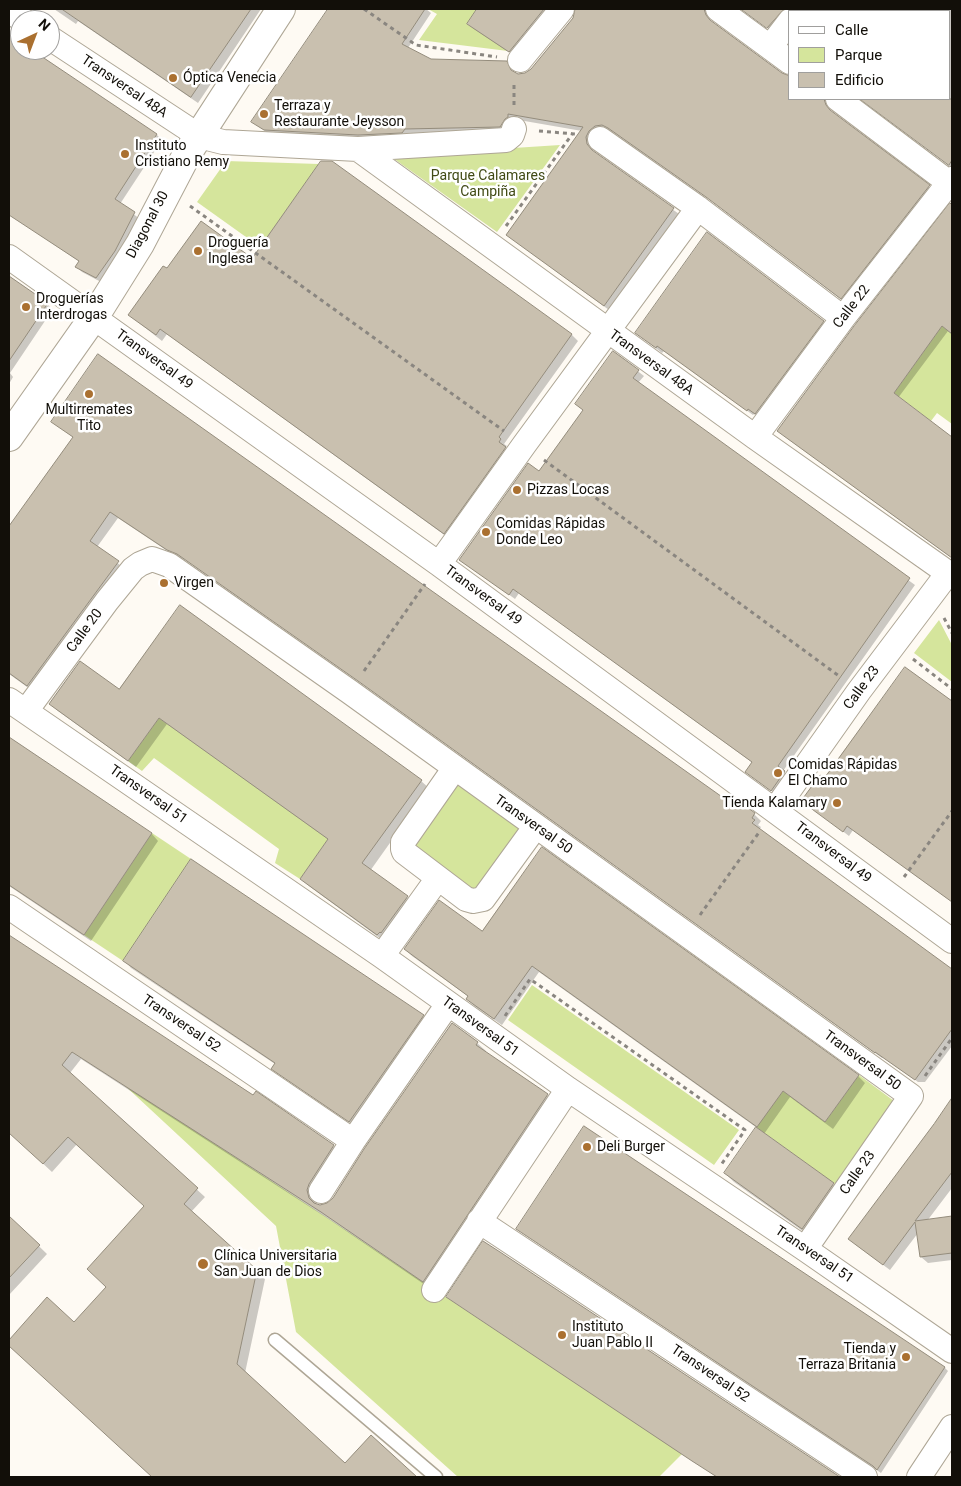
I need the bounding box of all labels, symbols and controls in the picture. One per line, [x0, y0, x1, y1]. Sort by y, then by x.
north arrow [10, 10, 60, 60]
legend [788, 10, 951, 100]
text: N [35, 16, 54, 34]
text: Calle [835, 21, 868, 39]
text: Parque [835, 46, 882, 64]
street label: Transversal 48A [78, 52, 170, 122]
place label: Óptica Venecia [183, 70, 276, 86]
text: Edificio [835, 71, 884, 89]
marker: Óptica Venecia [167, 72, 179, 84]
place label: Terraza y Restaurante Jeysson [274, 98, 404, 130]
marker: Terraza y Restaurante Jeysson [258, 108, 270, 120]
place label: Instituto Cristiano Remy [135, 138, 229, 170]
marker: Instituto Cristiano Remy [119, 148, 131, 160]
park label: Parque Calamares Campiña [431, 168, 545, 200]
street label: Diagonal 30 [123, 188, 173, 262]
place label: Droguería Inglesa [208, 235, 269, 268]
marker: Droguería Inglesa [192, 245, 204, 257]
street label: Calle 22 [830, 282, 874, 332]
place label: Droguerías Interdrogas [36, 291, 107, 324]
marker: Droguerías Interdrogas [20, 301, 32, 313]
street label: Transversal 49 [112, 326, 196, 394]
street label: Transversal 48A [605, 327, 697, 399]
marker: Multirremates Tito [83, 388, 95, 400]
place label: Multirremates Tito [45, 402, 133, 434]
place label: Pizzas Locas [527, 482, 609, 498]
marker: Pizzas Locas [511, 484, 523, 496]
place label: Comidas Rápidas Donde Leo [496, 516, 605, 548]
marker: Comidas Rápidas Donde Leo [480, 526, 492, 538]
street label: Transversal 49 [441, 562, 525, 630]
place label: Virgen [174, 575, 214, 591]
marker: Virgen [158, 577, 170, 589]
street label: Calle 20 [63, 606, 107, 656]
street label: Calle 23 [840, 663, 884, 713]
place label: Comidas Rápidas El Chamo [788, 757, 897, 790]
street label: Transversal 51 [106, 762, 190, 828]
marker: Comidas Rápidas El Chamo [772, 767, 784, 779]
street label: Transversal 50 [491, 792, 575, 858]
place label: Tienda Kalamary [722, 795, 827, 811]
marker: Tienda Kalamary [831, 797, 843, 809]
street label: Transversal 49 [792, 819, 874, 887]
street label: Transversal 52 [138, 992, 224, 1056]
street label: Transversal 51 [438, 993, 522, 1061]
street label: Transversal 50 [820, 1027, 904, 1095]
place label: Deli Burger [597, 1139, 665, 1155]
marker: Deli Burger [581, 1141, 593, 1153]
street label: Calle 23 [837, 1148, 879, 1198]
street label: Transversal 51 [771, 1223, 857, 1287]
place label: Clínica Universitaria San Juan de Dios [214, 1248, 337, 1280]
marker: Clínica Universitaria San Juan de Dios [196, 1257, 210, 1271]
place label: Instituto Juan Pablo II [572, 1319, 653, 1351]
marker: Instituto Juan Pablo II [556, 1329, 568, 1341]
place label: Tienda y Terraza Britania [798, 1341, 896, 1374]
street label: Transversal 52 [667, 1342, 753, 1406]
marker: Tienda y Terraza Britania [900, 1351, 912, 1363]

